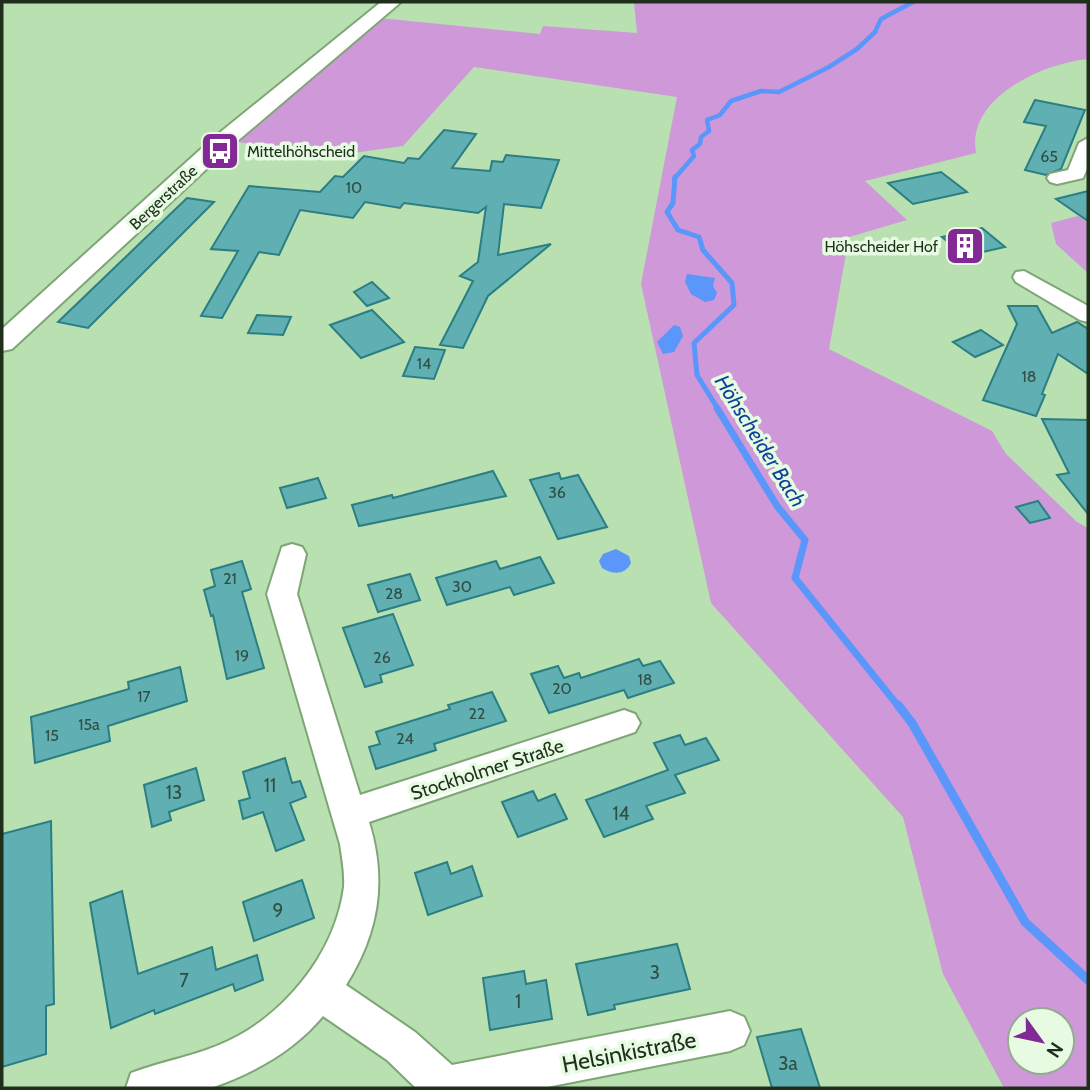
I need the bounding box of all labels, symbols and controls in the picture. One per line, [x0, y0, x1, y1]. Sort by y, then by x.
bus stop icon: Mittelhöhscheid [199, 130, 241, 172]
place label: Mittelhöhscheid [247, 142, 355, 161]
house number: 65 [1040, 147, 1058, 166]
street label: Bergerstraße [125, 161, 201, 234]
house number: 10 [346, 178, 362, 197]
building icon: Höhscheider Hof [944, 225, 986, 267]
place label: Höhscheider Hof [824, 237, 939, 256]
house number: 14 [417, 354, 431, 373]
house number: 18 [1022, 367, 1036, 386]
water label: Höhscheider Bach [710, 370, 811, 511]
house number: 36 [548, 483, 566, 502]
house number: 21 [223, 569, 237, 588]
house number: 30 [452, 577, 472, 596]
house number: 28 [385, 584, 403, 603]
house number: 19 [235, 646, 249, 665]
house number: 26 [373, 648, 391, 667]
house number: 18 [638, 670, 652, 689]
house number: 20 [552, 679, 572, 698]
house number: 17 [137, 687, 151, 706]
house number: 22 [469, 704, 485, 723]
house number: 15a [78, 715, 100, 734]
house number: 15 [45, 726, 59, 745]
house number: 24 [396, 729, 414, 748]
street label: Stockholmer Straße [408, 734, 567, 805]
house number: 11 [264, 774, 276, 797]
house number: 13 [166, 781, 182, 804]
house number: 14 [612, 802, 630, 825]
house number: 9 [273, 899, 283, 922]
house number: 3 [650, 961, 660, 984]
house number: 7 [179, 969, 189, 992]
house number: 1 [515, 990, 521, 1013]
north arrow [1006, 1006, 1076, 1076]
street label: Helsinkistraße [560, 1025, 699, 1079]
text: N [1042, 1038, 1068, 1062]
house number: 3a [778, 1052, 798, 1075]

